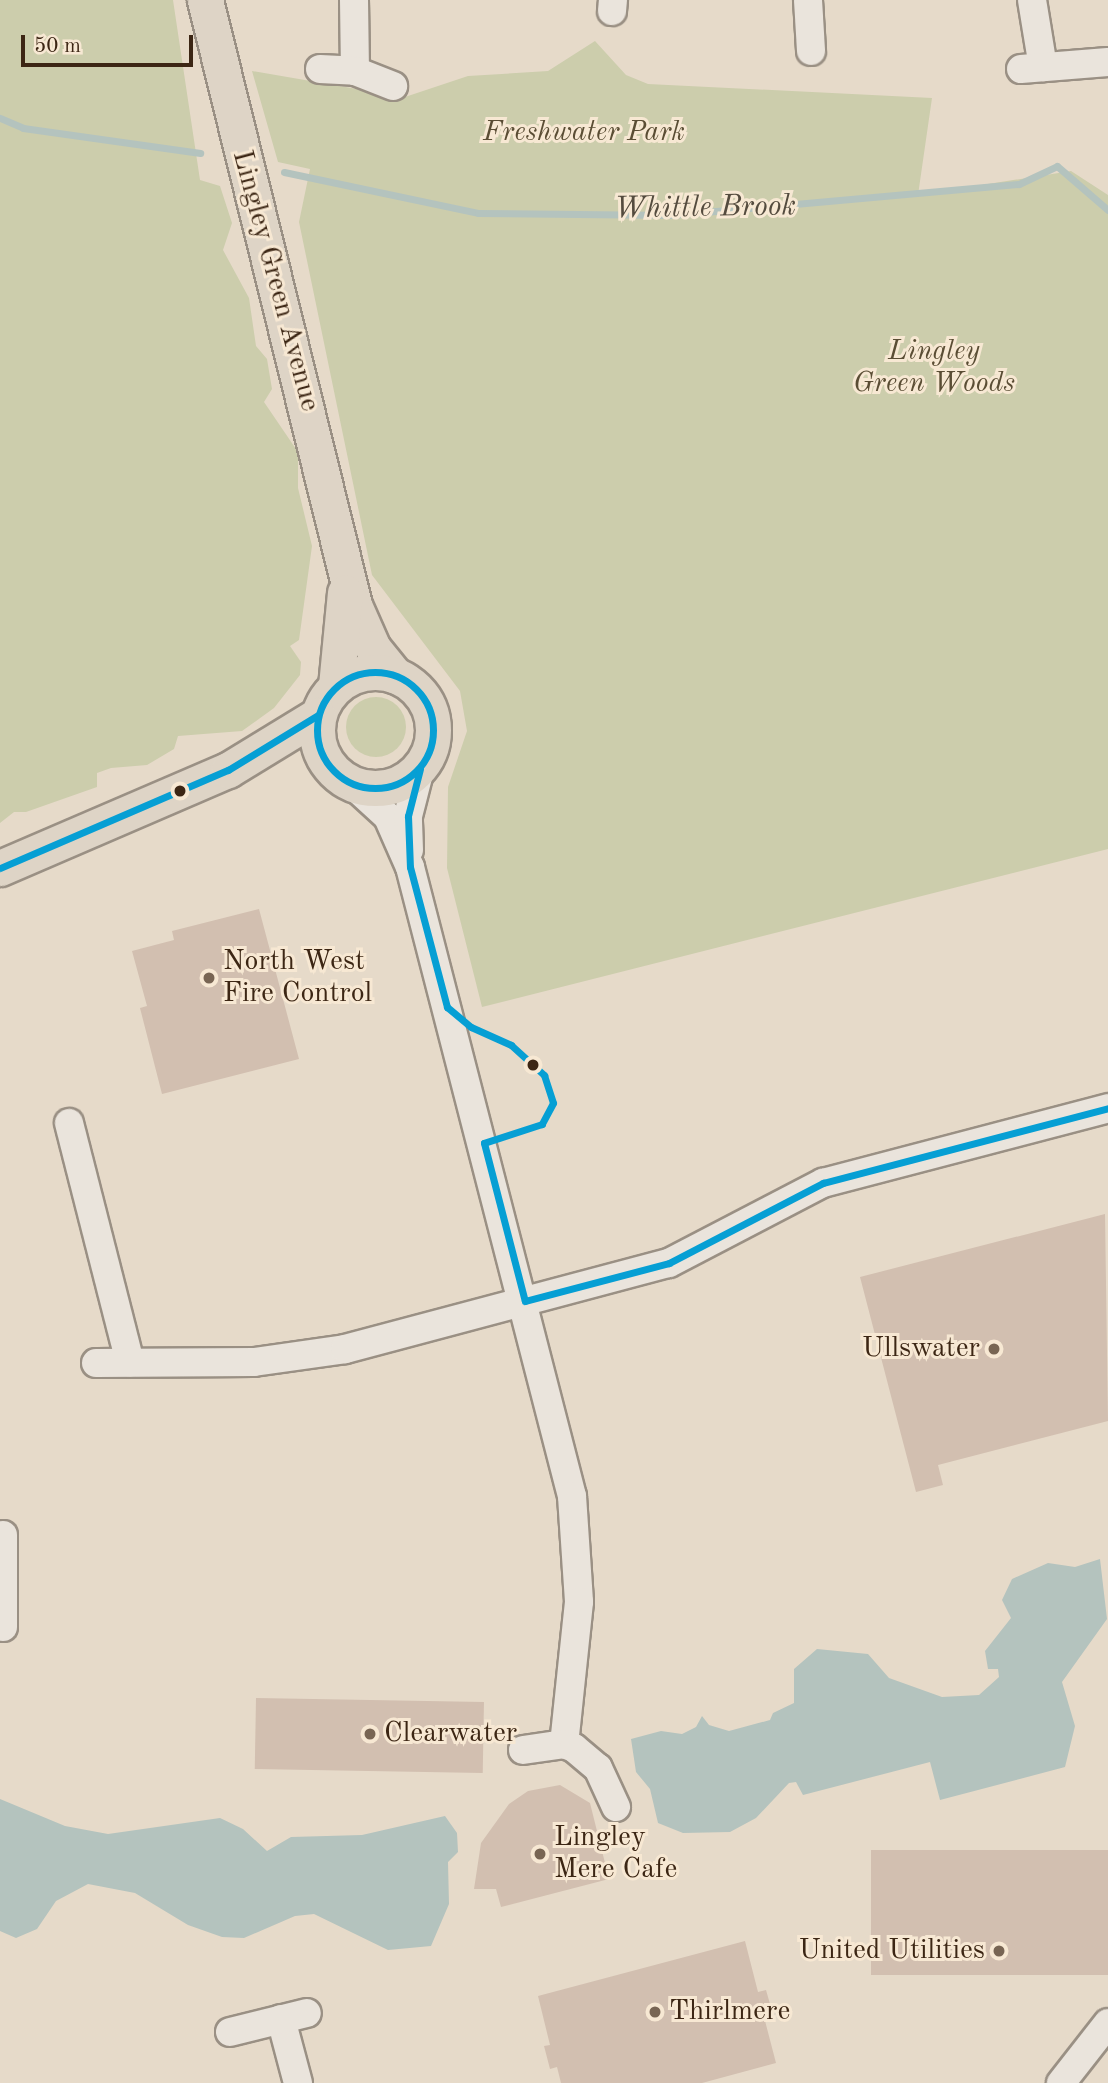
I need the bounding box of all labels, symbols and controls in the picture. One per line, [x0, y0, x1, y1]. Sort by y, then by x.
scale bar [24, 21, 196, 65]
text: 50 m [34, 36, 81, 57]
park label: Freshwater Park [483, 116, 685, 150]
street label: Lingley Green Avenue [224, 147, 326, 415]
water label: Whittle Brook [614, 188, 796, 228]
park label: Lingley Green Woods [853, 335, 1015, 401]
unlabelled marker [173, 784, 187, 798]
place label: North West Fire Control [223, 945, 372, 1011]
marker: North West Fire Control [201, 970, 217, 986]
unlabelled marker [526, 1058, 540, 1072]
place label: Ullswater [862, 1332, 980, 1366]
marker: Ullswater [986, 1341, 1002, 1357]
place label: Clearwater [384, 1717, 517, 1751]
marker: Clearwater [362, 1726, 378, 1742]
place label: Lingley Mere Cafe [554, 1821, 677, 1887]
marker: Lingley Mere Cafe [532, 1846, 548, 1862]
place label: United Utilities [799, 1934, 985, 1968]
marker: United Utilities [991, 1943, 1007, 1959]
place label: Thirlmere [669, 1995, 790, 2029]
marker: Thirlmere [647, 2004, 663, 2020]

